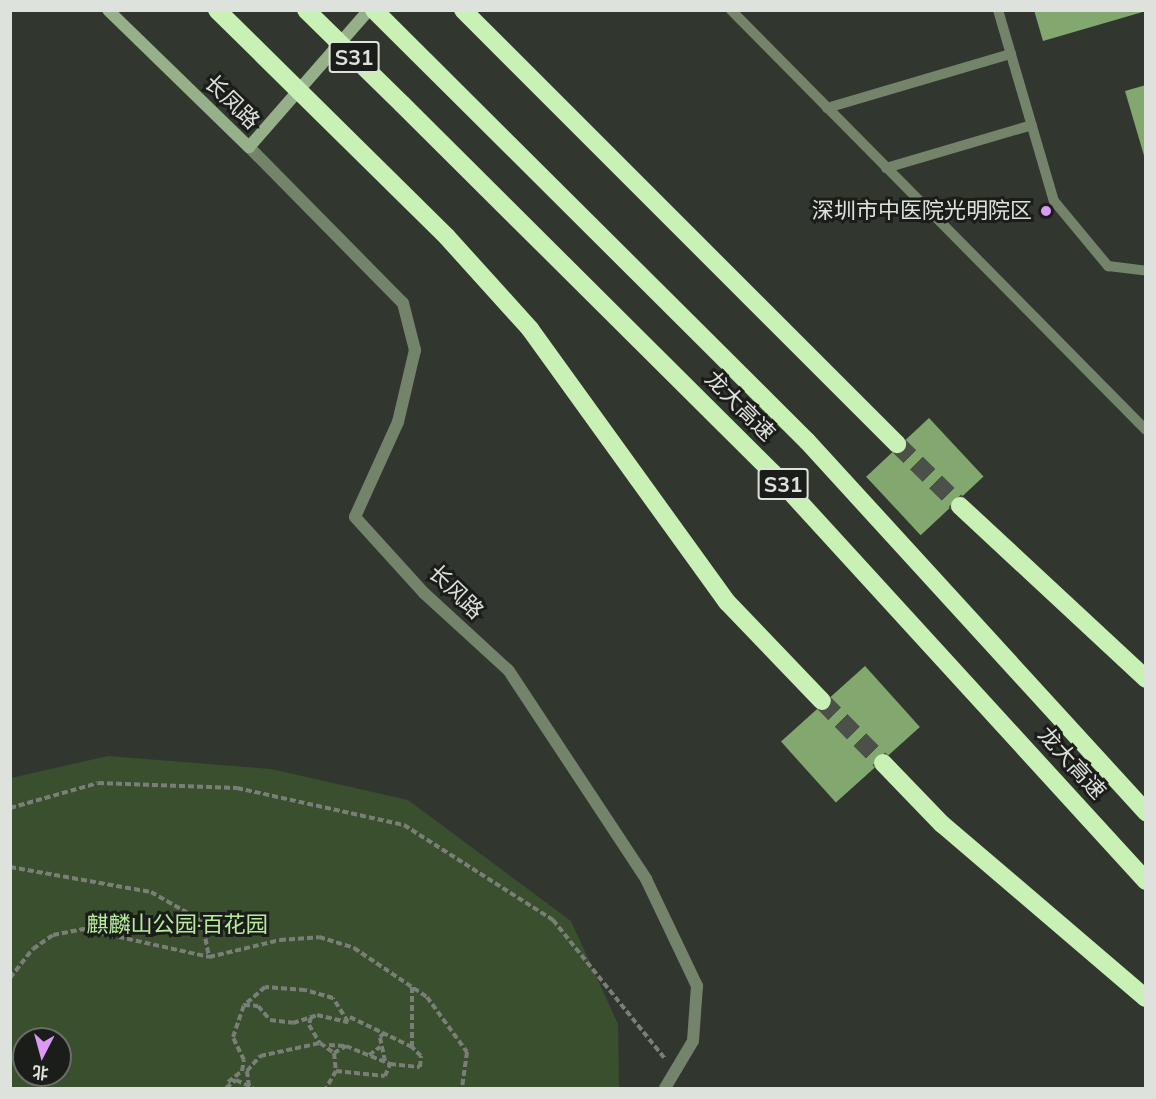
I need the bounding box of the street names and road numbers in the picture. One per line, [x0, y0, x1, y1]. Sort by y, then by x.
road number: S31 [328, 39, 380, 75]
street label: 长凤路 [199, 70, 265, 134]
street label: 龙大高速 [700, 366, 780, 446]
road number: S31 [758, 466, 808, 502]
street label: 长风路 [423, 560, 489, 624]
street label: 龙大高速 [1033, 721, 1111, 805]

